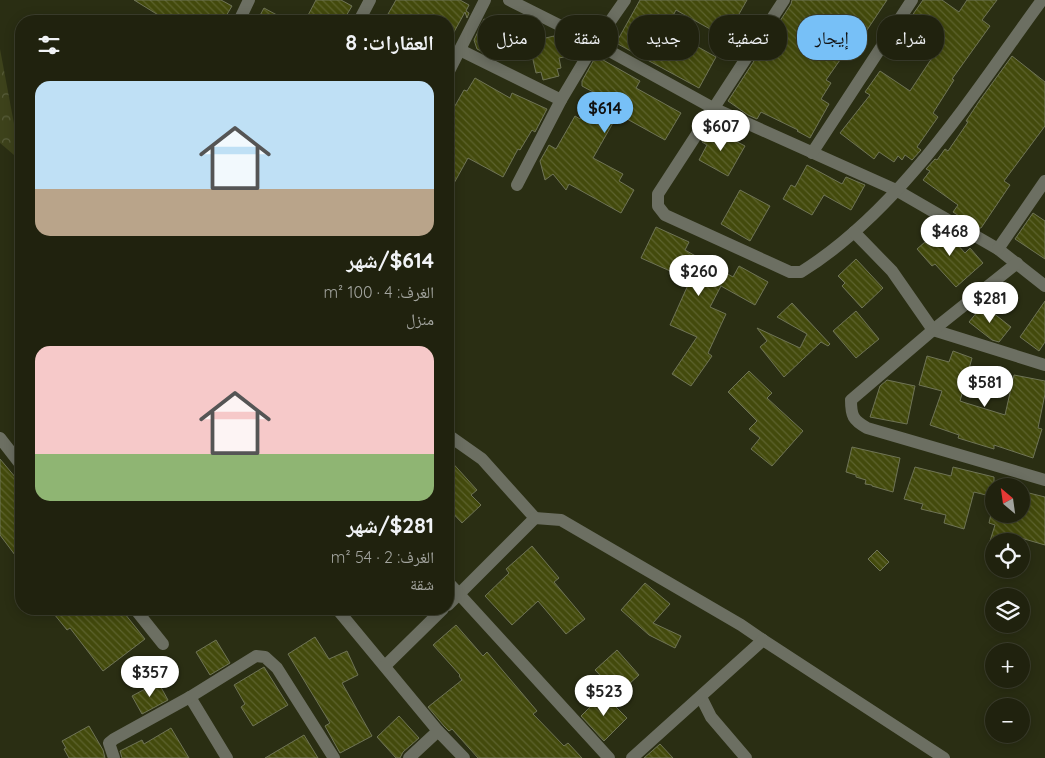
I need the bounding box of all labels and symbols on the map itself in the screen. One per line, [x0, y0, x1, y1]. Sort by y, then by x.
pin: $614 [575, 92, 635, 134]
pin: $607 [691, 110, 751, 152]
pin: $468 [920, 214, 980, 257]
pin: $260 [669, 254, 729, 297]
pin: $281 [960, 282, 1020, 324]
pin: $581 [955, 366, 1015, 408]
north arrow [985, 478, 1030, 522]
pin: $357 [120, 656, 180, 698]
pin: $523 [574, 674, 634, 717]

